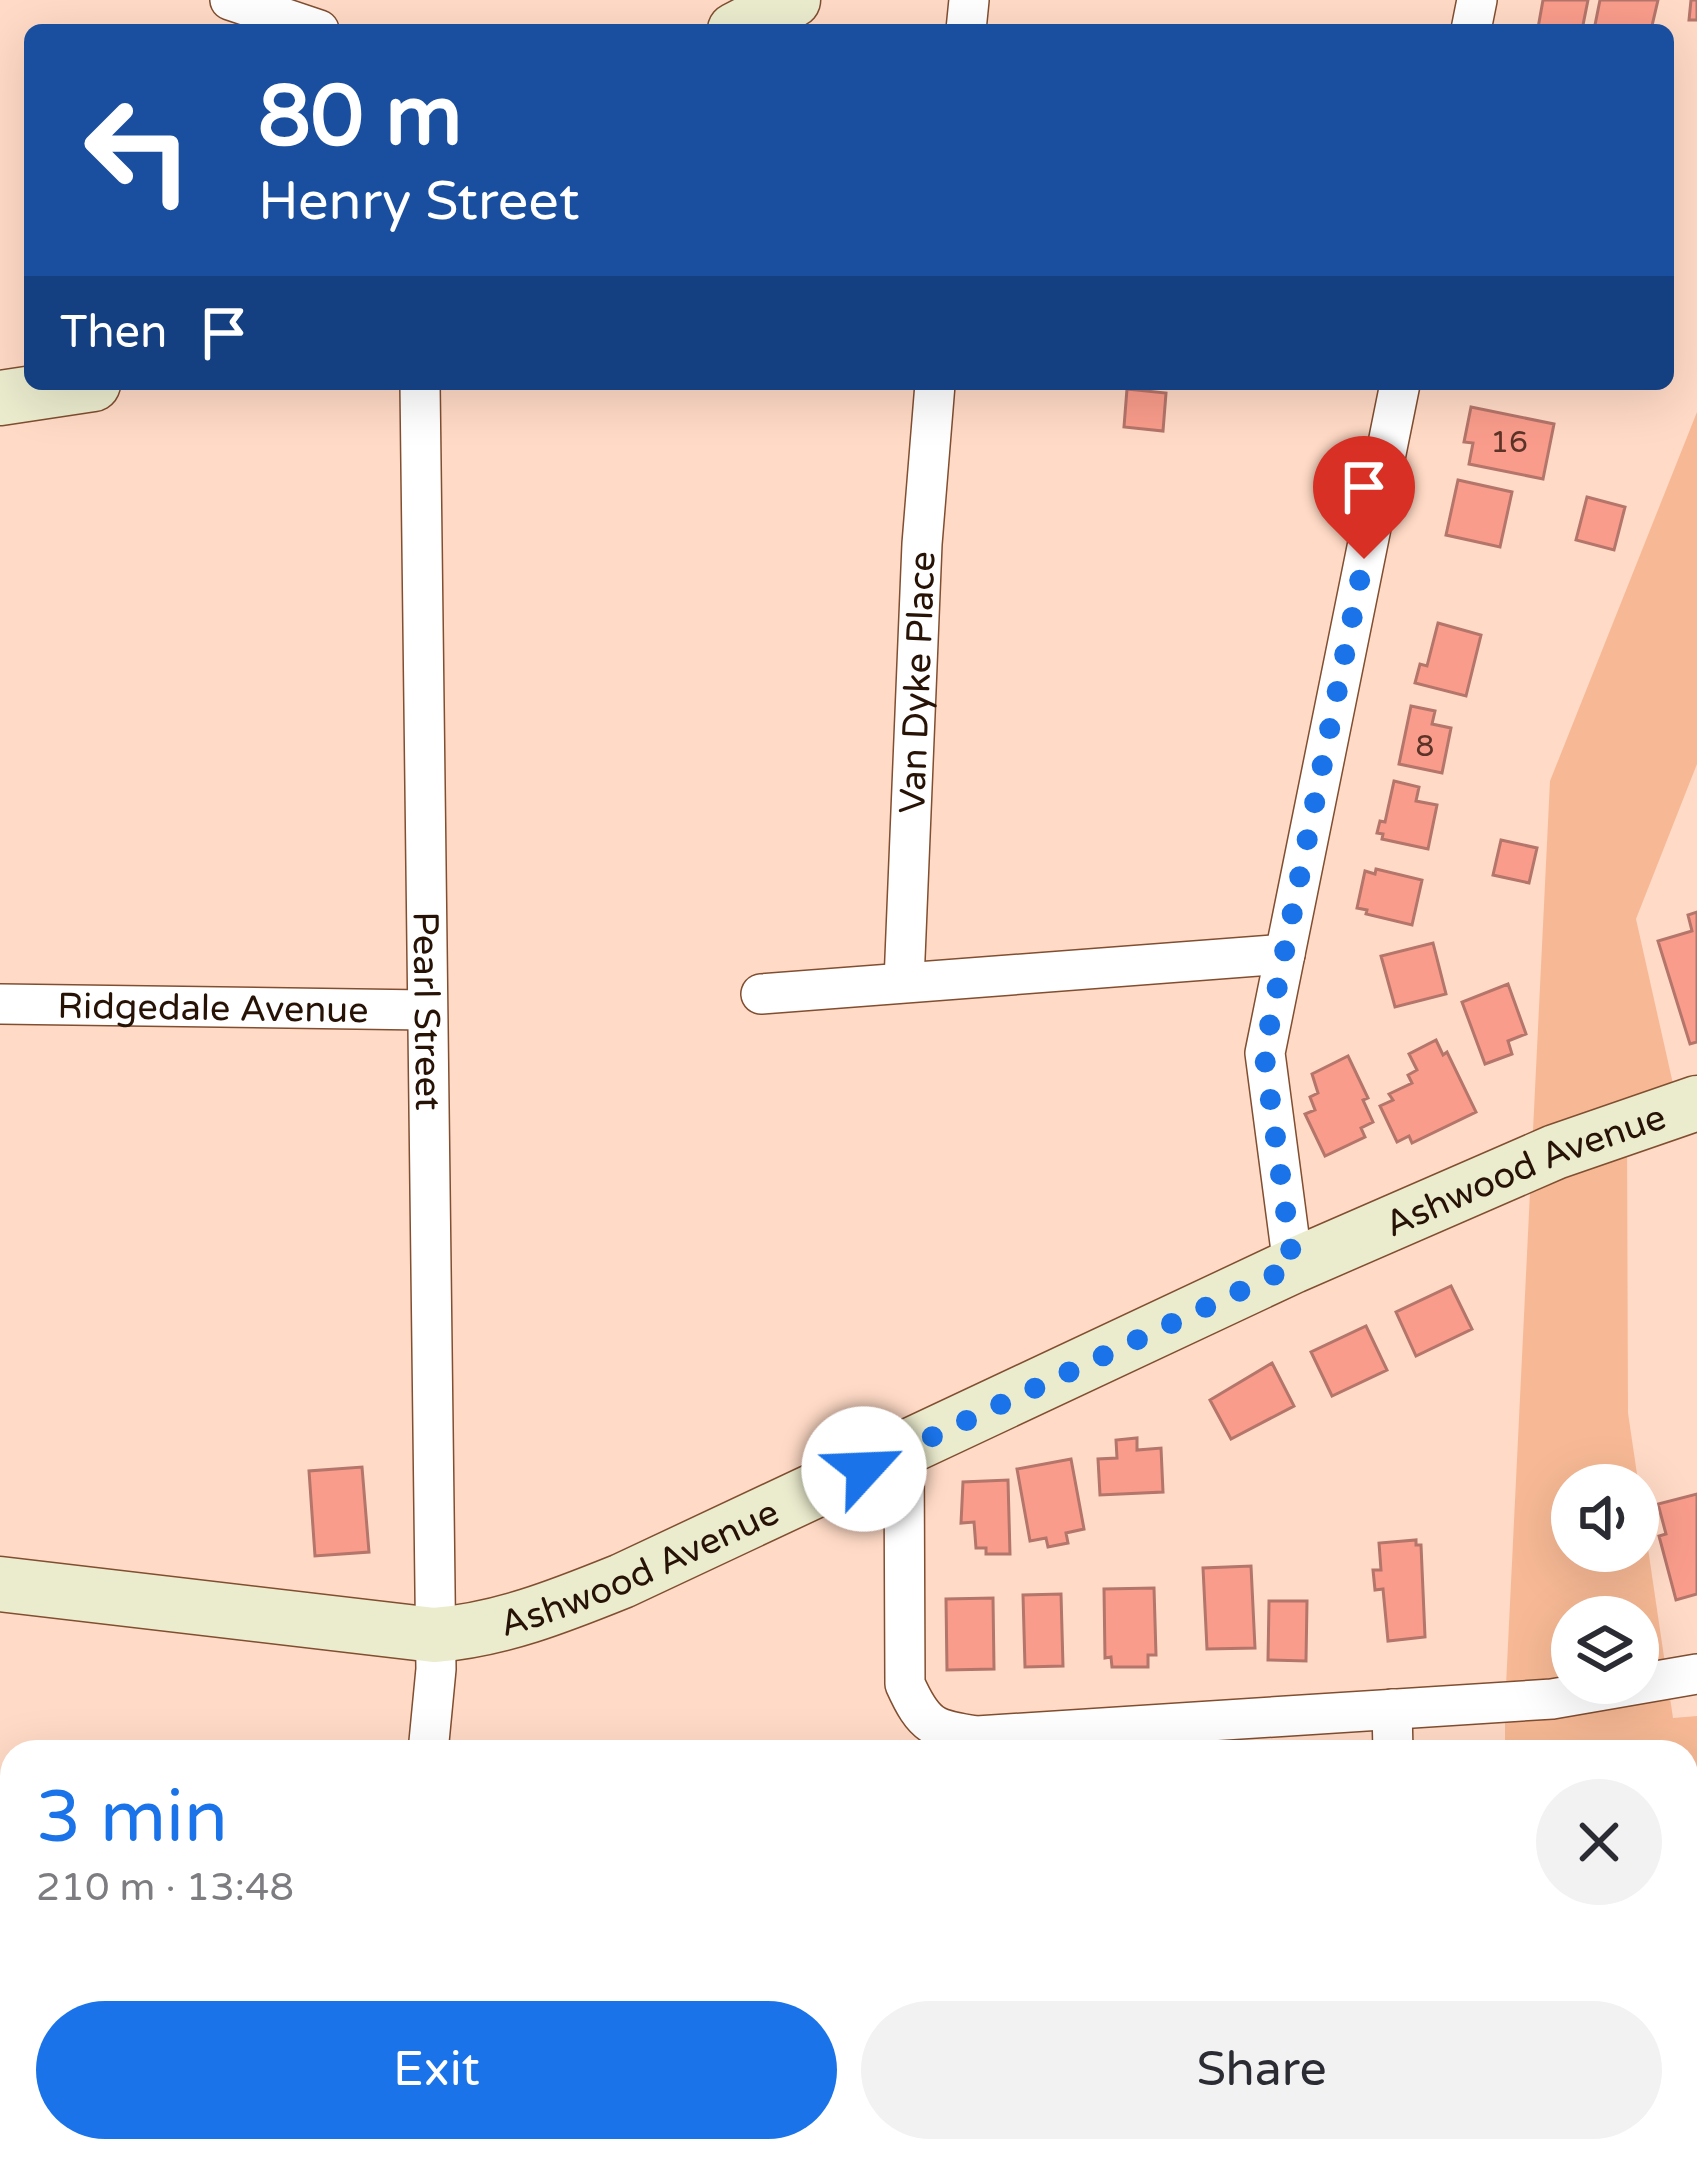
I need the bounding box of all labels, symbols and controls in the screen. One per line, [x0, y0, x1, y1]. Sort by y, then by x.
text: 80 m [258, 67, 462, 168]
icon: left [60, 72, 216, 228]
text: Henry Street [258, 169, 580, 234]
icon: arrive [191, 300, 257, 366]
text: Then [60, 306, 167, 360]
house number: 16 [1490, 424, 1528, 461]
pin [1313, 436, 1415, 559]
icon: arrive [1331, 454, 1397, 520]
street label: Van Dyke Place [891, 550, 945, 814]
house number: 8 [1416, 728, 1434, 765]
street label: Pearl Street [404, 911, 449, 1111]
street label: Ridgedale Avenue [57, 985, 369, 1032]
street label: Ashwood Avenue [1378, 1096, 1671, 1246]
position arrow [801, 1406, 927, 1532]
map controls [1551, 1464, 1659, 1704]
button: sound [1551, 1464, 1659, 1572]
street label: Ashwood Avenue [495, 1491, 786, 1646]
button: layers [1551, 1596, 1659, 1704]
text: 3 min [36, 1775, 228, 1862]
button: close [1536, 1779, 1662, 1905]
text: 210 m · 13:48 [36, 1864, 294, 1911]
button: Exit [36, 2001, 837, 2139]
button: Share [861, 2001, 1662, 2139]

